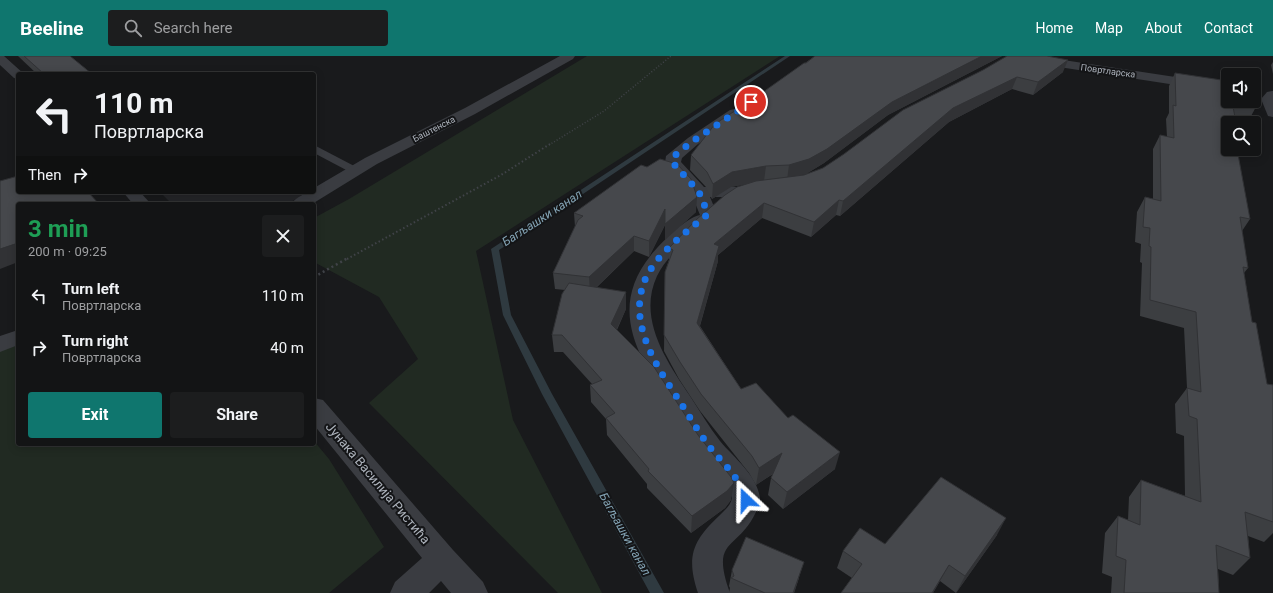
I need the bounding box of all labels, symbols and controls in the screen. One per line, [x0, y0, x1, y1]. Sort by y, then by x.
search box [108, 10, 388, 46]
text: Beeline [20, 17, 84, 40]
icon: search [122, 17, 144, 39]
text: Search here [154, 19, 233, 37]
text: Home [1035, 20, 1073, 36]
text: Map [1095, 20, 1123, 36]
text: About [1145, 20, 1182, 36]
text: Contact [1204, 20, 1253, 36]
street label: Повртларска [1080, 62, 1136, 80]
map controls [1221, 68, 1261, 156]
button: sound [1221, 68, 1261, 108]
pin [734, 85, 768, 119]
text: 110 m [94, 87, 173, 120]
icon: left [28, 88, 80, 140]
icon: arrive [740, 91, 762, 113]
street label: Баштенска [411, 114, 457, 144]
button: search [1221, 116, 1261, 156]
text: Повртларска [94, 121, 204, 142]
icon: right [69, 164, 91, 186]
text: Then [28, 166, 61, 184]
water label: Багљашки канал [499, 187, 585, 249]
text: 3 min [28, 215, 88, 243]
button: close [262, 215, 304, 257]
text: 200 m · 09:25 [28, 244, 107, 259]
text: Turn left [62, 280, 119, 298]
icon: left [28, 285, 50, 307]
text: 110 m [262, 287, 304, 305]
text: Повртларска [62, 298, 141, 313]
text: Turn right [62, 332, 128, 350]
icon: right [28, 337, 50, 359]
text: 40 m [270, 339, 304, 357]
text: Повртларска [62, 350, 141, 365]
button: Exit [28, 392, 162, 438]
button: Share [170, 392, 304, 438]
street label: Јунака Василија Ристића [323, 419, 433, 547]
position arrow [725, 479, 767, 521]
water label: Багљашки канал [596, 490, 654, 578]

